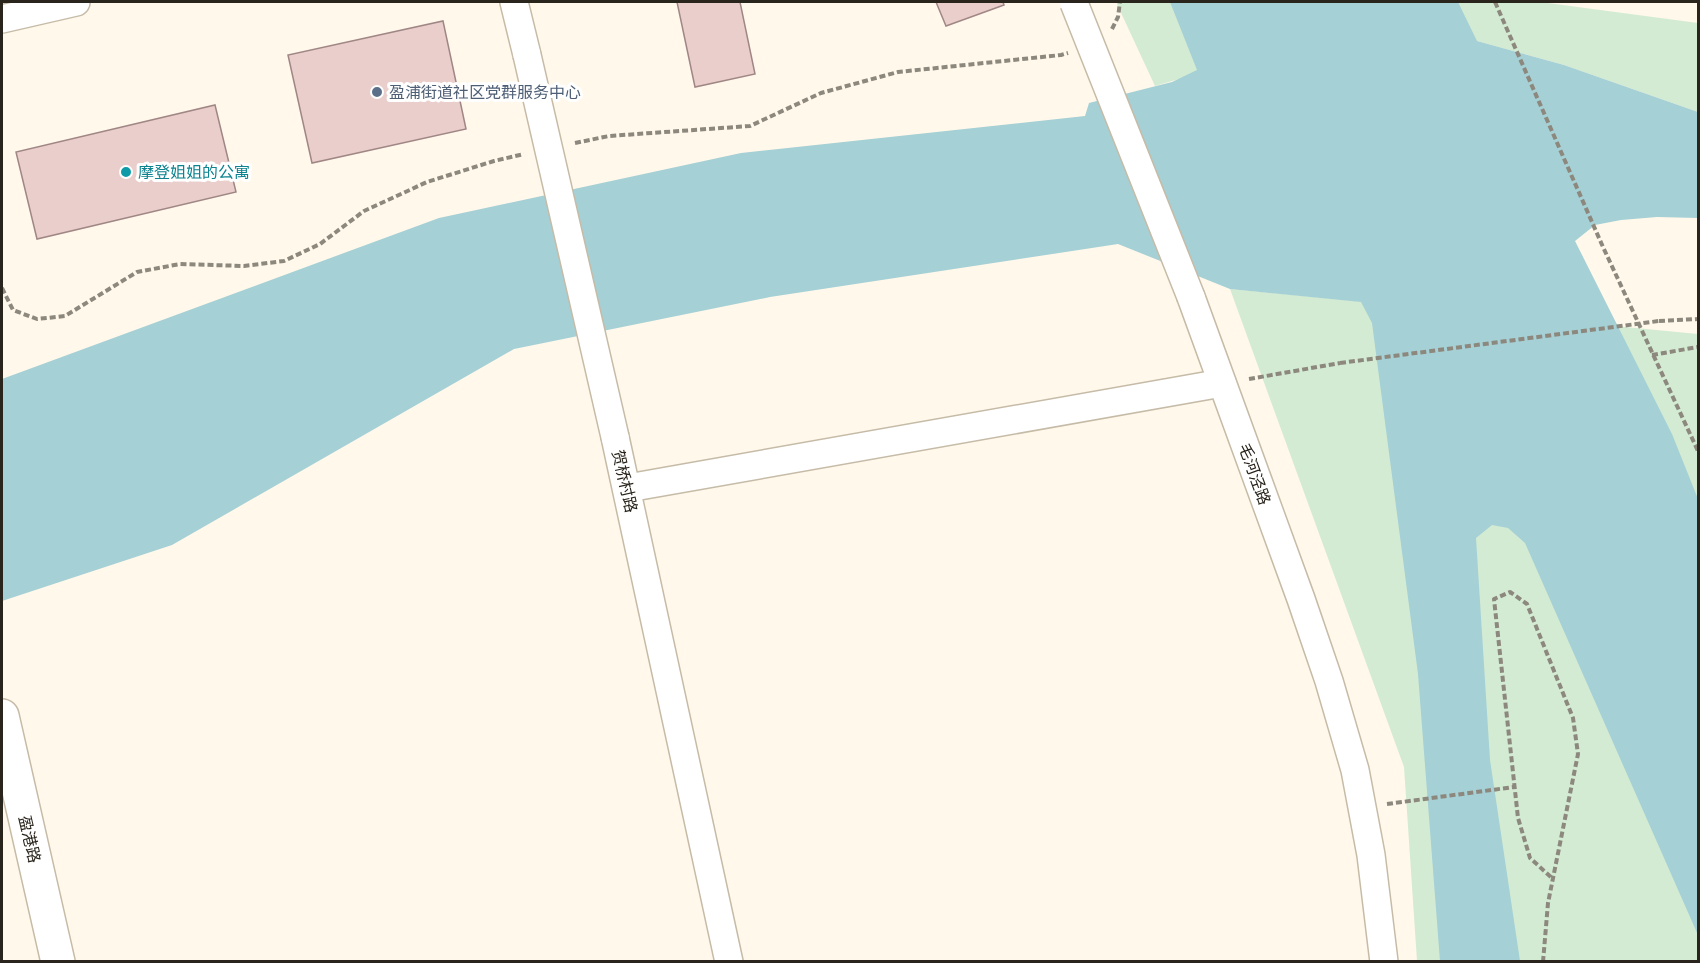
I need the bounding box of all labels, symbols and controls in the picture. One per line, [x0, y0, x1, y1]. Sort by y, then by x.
place label: 盈浦街道社区党群服务中心 [389, 82, 581, 101]
marker: 盈浦街道社区党群服务中心 [370, 85, 384, 99]
place label: 摩登姐姐的公寓 [138, 162, 250, 181]
marker: 摩登姐姐的公寓 [119, 165, 133, 179]
street label: 毛河泾路 [1236, 441, 1275, 507]
street label: 贺桥村路 [609, 448, 642, 514]
street label: 盈港路 [16, 813, 45, 864]

